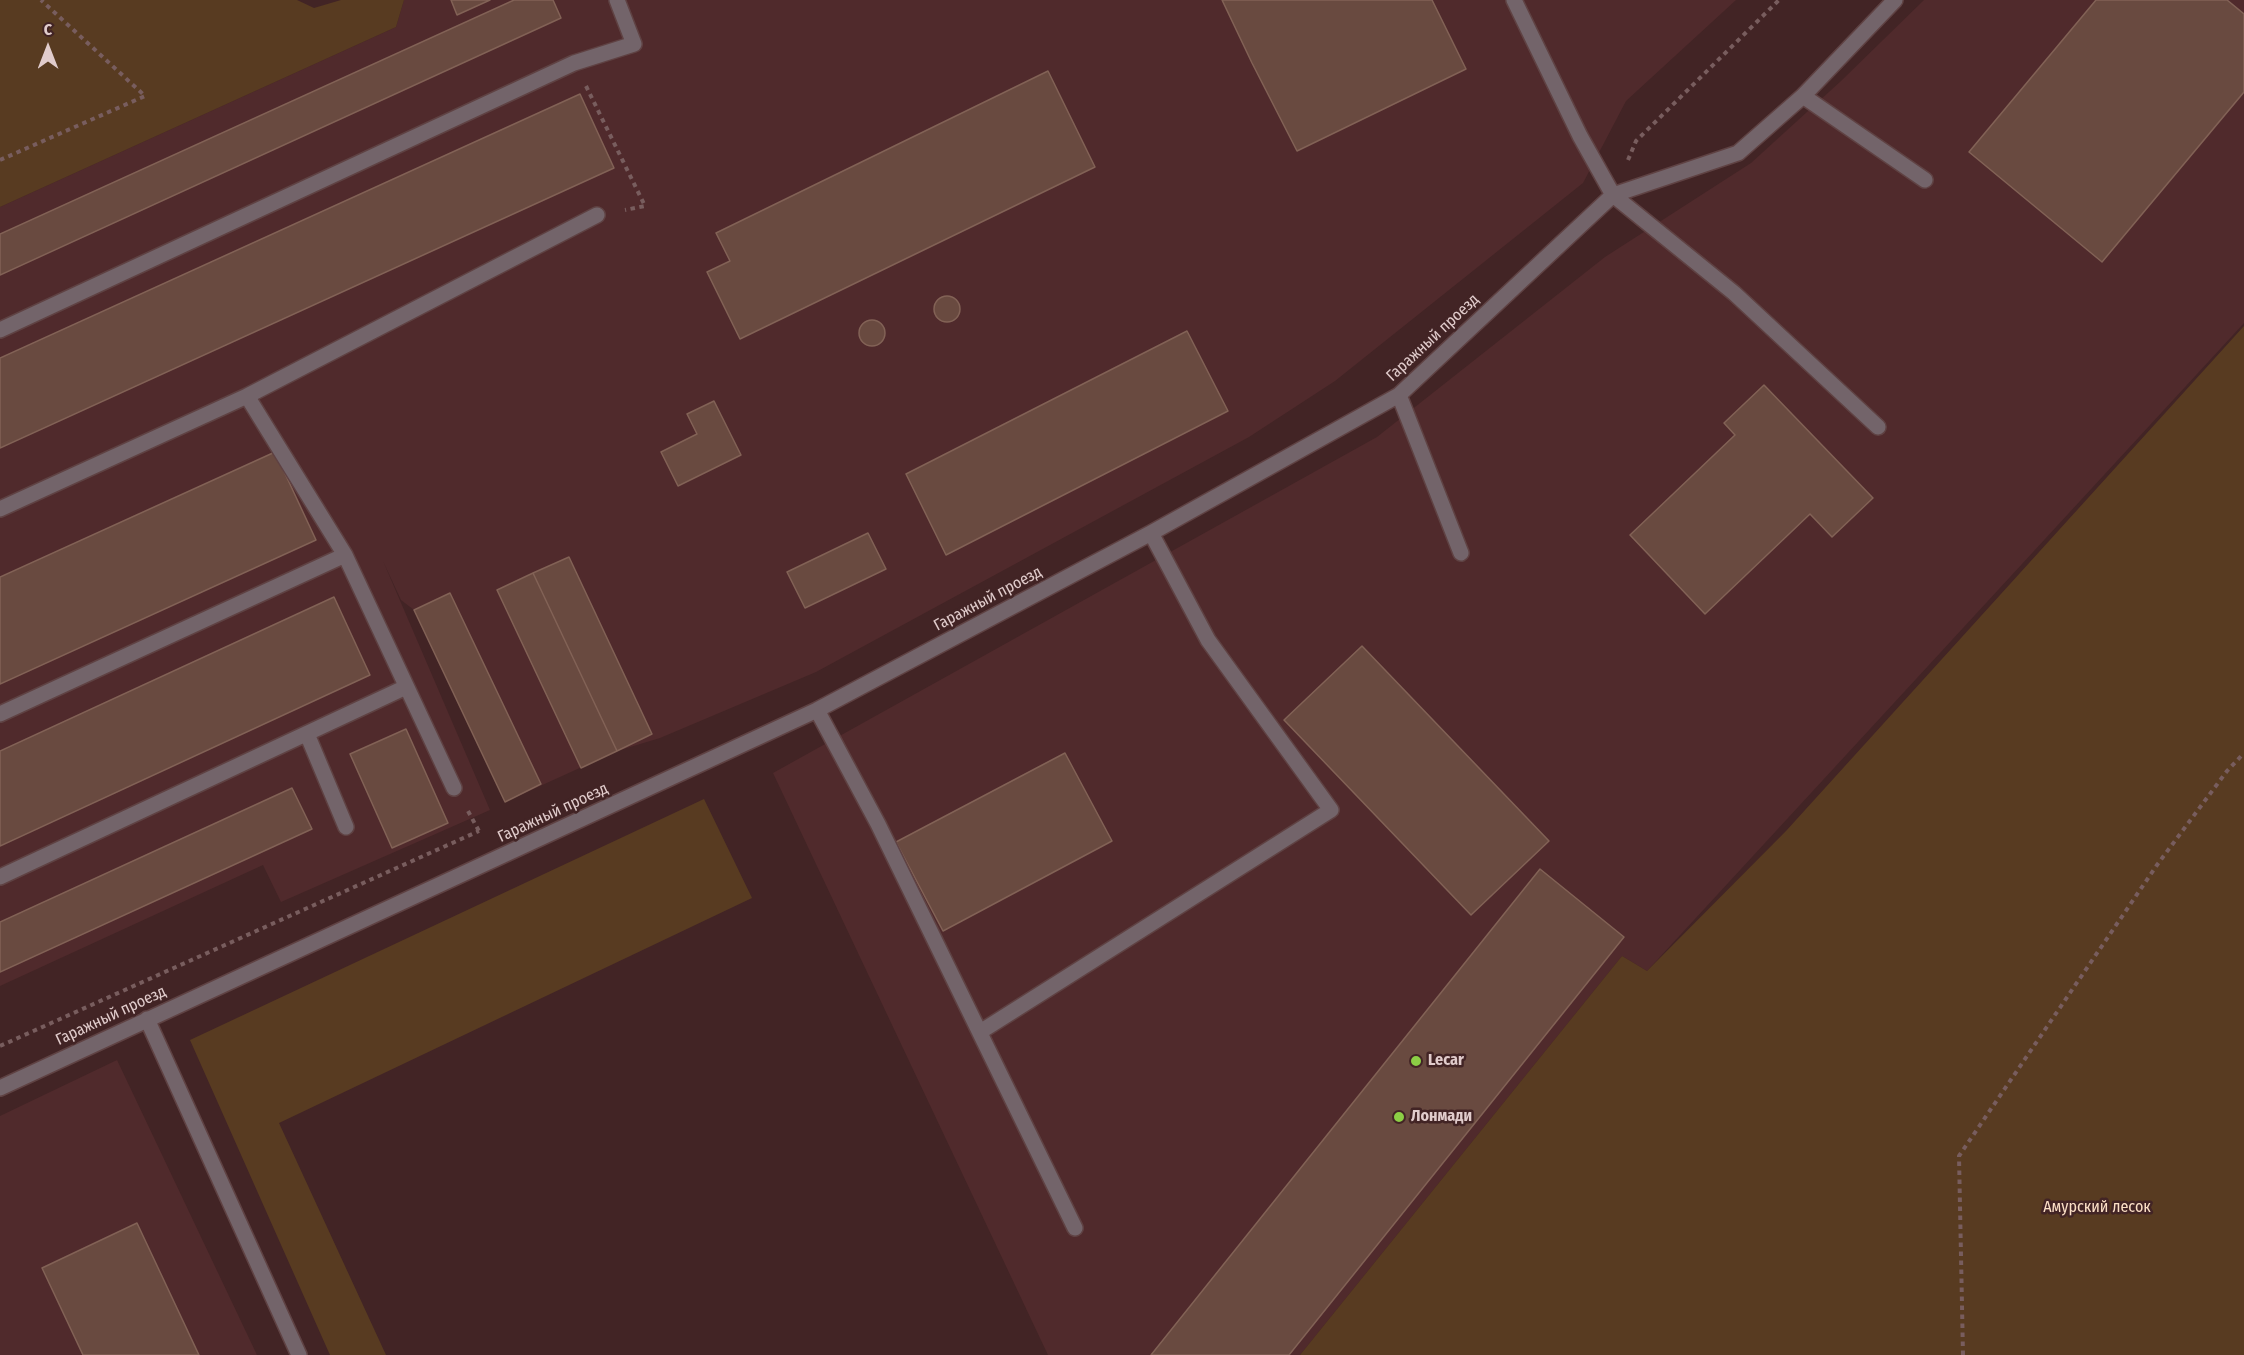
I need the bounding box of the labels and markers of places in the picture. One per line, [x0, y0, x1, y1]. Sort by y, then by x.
place label: Lecar [1428, 1051, 1464, 1071]
marker: Lecar [1409, 1054, 1423, 1068]
place label: Лонмади [1411, 1107, 1472, 1127]
marker: Лонмади [1392, 1110, 1406, 1124]

